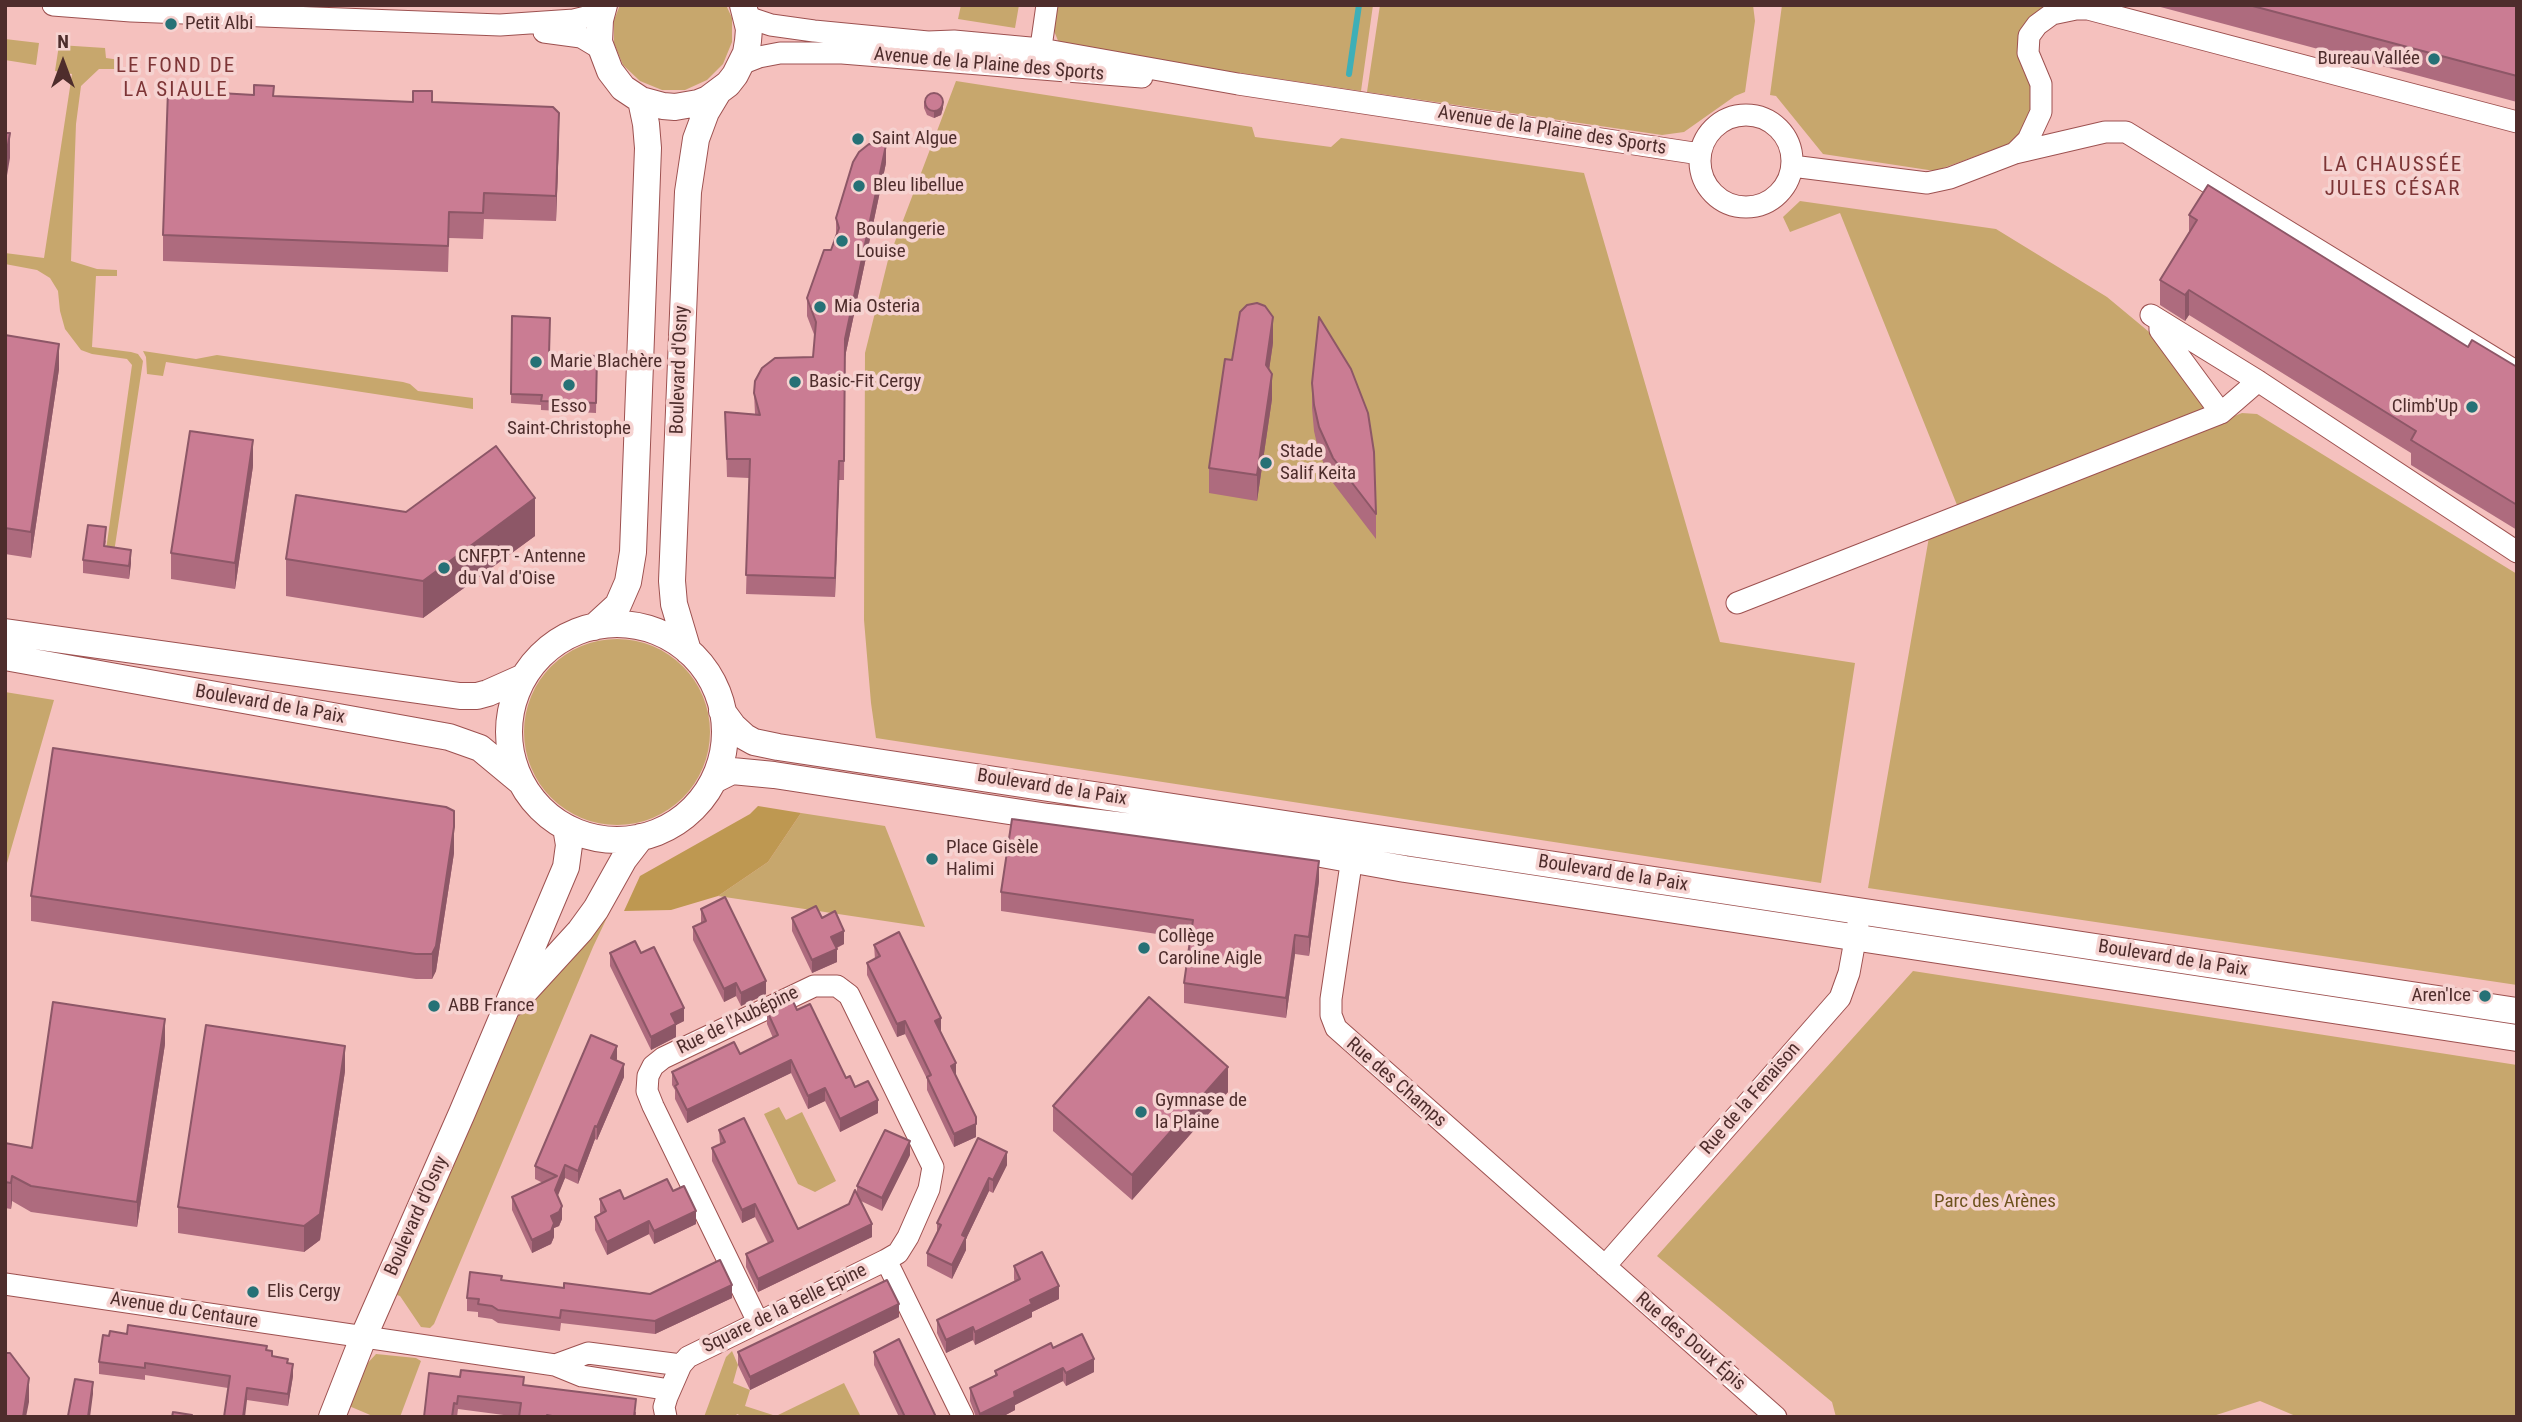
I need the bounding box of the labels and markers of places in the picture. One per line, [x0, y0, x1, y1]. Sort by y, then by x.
place label: Petit Albi [185, 13, 253, 35]
marker: Petit Albi [163, 16, 179, 32]
place label: Bureau Vallée [2317, 48, 2420, 70]
marker: Bureau Vallée [2426, 51, 2442, 67]
place label: Saint Algue [872, 128, 957, 150]
marker: Saint Algue [850, 131, 866, 147]
place label: Bleu libellue [873, 175, 964, 197]
marker: Bleu libellue [851, 178, 867, 194]
place label: Boulangerie Louise [856, 219, 945, 263]
marker: Boulangerie Louise [834, 233, 850, 249]
place label: Mia Osteria [834, 296, 920, 318]
marker: Mia Osteria [812, 299, 828, 315]
place label: Marie Blachère [550, 351, 662, 373]
marker: Marie Blachère [528, 354, 544, 370]
place label: Basic-Fit Cergy [809, 371, 921, 393]
marker: Basic-Fit Cergy [787, 374, 803, 390]
marker: Esso Saint-Christophe [561, 377, 577, 393]
place label: Esso Saint-Christophe [507, 396, 631, 440]
place label: Climb'Up [2392, 396, 2458, 418]
marker: Climb'Up [2464, 399, 2480, 415]
place label: Stade Salif Keita [1280, 441, 1356, 485]
marker: Stade Salif Keita [1258, 455, 1274, 471]
place label: CNFPT - Antenne du Val d'Oise [458, 546, 586, 590]
marker: CNFPT - Antenne du Val d'Oise [436, 560, 452, 576]
place label: Place Gisèle Halimi [946, 837, 1038, 881]
marker: Place Gisèle Halimi [924, 851, 940, 867]
place label: Collège Caroline Aigle [1158, 926, 1262, 970]
marker: Collège Caroline Aigle [1136, 940, 1152, 956]
place label: Aren'Ice [2412, 985, 2471, 1007]
marker: Aren'Ice [2477, 988, 2493, 1004]
place label: ABB France [448, 995, 534, 1017]
marker: ABB France [426, 998, 442, 1014]
place label: Gymnase de la Plaine [1155, 1090, 1247, 1134]
marker: Gymnase de la Plaine [1133, 1104, 1149, 1120]
place label: Elis Cergy [267, 1281, 341, 1303]
marker: Elis Cergy [245, 1284, 261, 1300]

